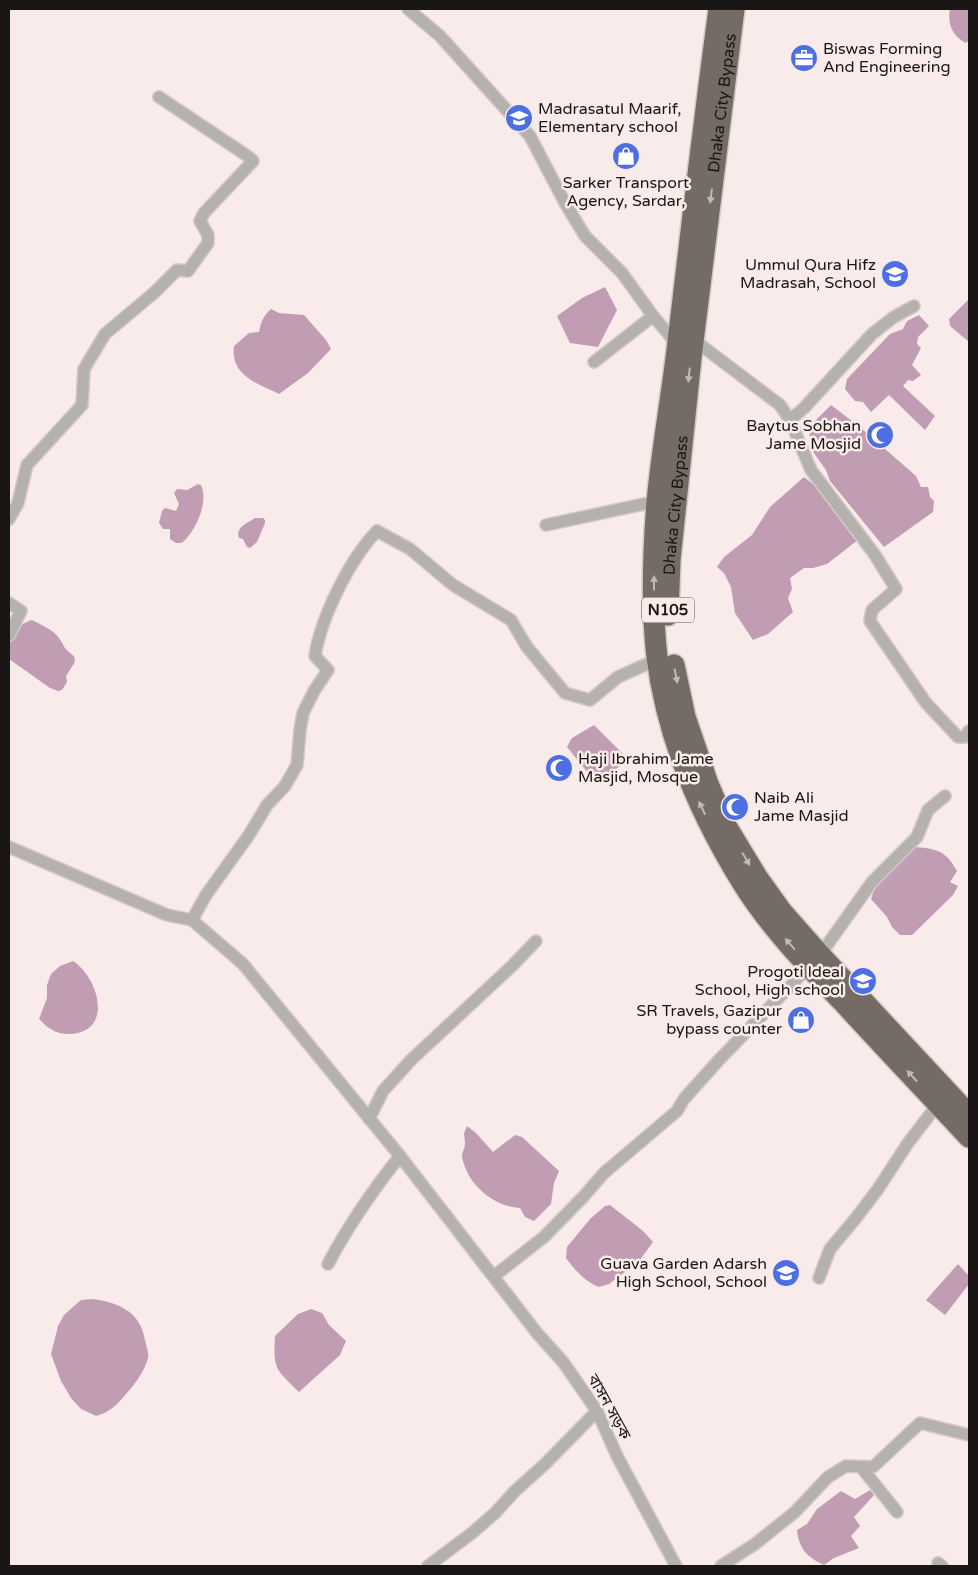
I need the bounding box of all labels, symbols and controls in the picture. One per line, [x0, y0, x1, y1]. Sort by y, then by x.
street label: Dhaka City Bypass [704, 32, 741, 174]
place label: Biswas Forming And Engineering [823, 39, 951, 77]
office icon: Biswas Forming And Engineering [789, 43, 819, 73]
place label: Madrasatul Maarif, Elementary school [538, 99, 682, 137]
school or university icon: Madrasatul Maarif, Elementary school [504, 103, 534, 133]
shop icon: Sarker Transport Agency, Sardar, [611, 141, 641, 171]
place label: Sarker Transport Agency, Sardar, [563, 173, 689, 211]
one-way arrow [707, 188, 715, 204]
place label: Ummul Qura Hifz Madrasah, School [740, 255, 876, 293]
school or university icon: Ummul Qura Hifz Madrasah, School [880, 259, 910, 289]
one-way arrow [685, 367, 693, 383]
place label: Baytus Sobhan Jame Mosjid [746, 416, 861, 454]
mosque icon: Baytus Sobhan Jame Mosjid [865, 420, 895, 450]
street label: Dhaka City Bypass [659, 435, 693, 576]
one-way arrow [650, 574, 658, 590]
road number: N105 [642, 598, 694, 622]
one-way arrow [672, 668, 680, 683]
place label: Haji Ibrahim Jame Masjid, Mosque [578, 749, 714, 787]
mosque icon: Haji Ibrahim Jame Masjid, Mosque [544, 753, 574, 783]
place label: Naib Ali Jame Masjid [754, 788, 849, 826]
mosque icon: Naib Ali Jame Masjid [720, 792, 750, 822]
one-way arrow [698, 801, 706, 815]
one-way arrow [742, 851, 750, 866]
one-way arrow [784, 938, 795, 951]
place label: Progoti Ideal School, High school [695, 962, 844, 1000]
school or university icon: Progoti Ideal School, High school [848, 966, 878, 996]
place label: SR Travels, Gazipur bypass counter [636, 1001, 783, 1039]
shop icon: SR Travels, Gazipur bypass counter [786, 1005, 816, 1035]
one-way arrow [906, 1071, 918, 1083]
place label: Guava Garden Adarsh High School, School [600, 1254, 767, 1292]
school or university icon: Guava Garden Adarsh High School, School [771, 1258, 801, 1288]
street label: বাসন সড়ক [582, 1370, 636, 1444]

